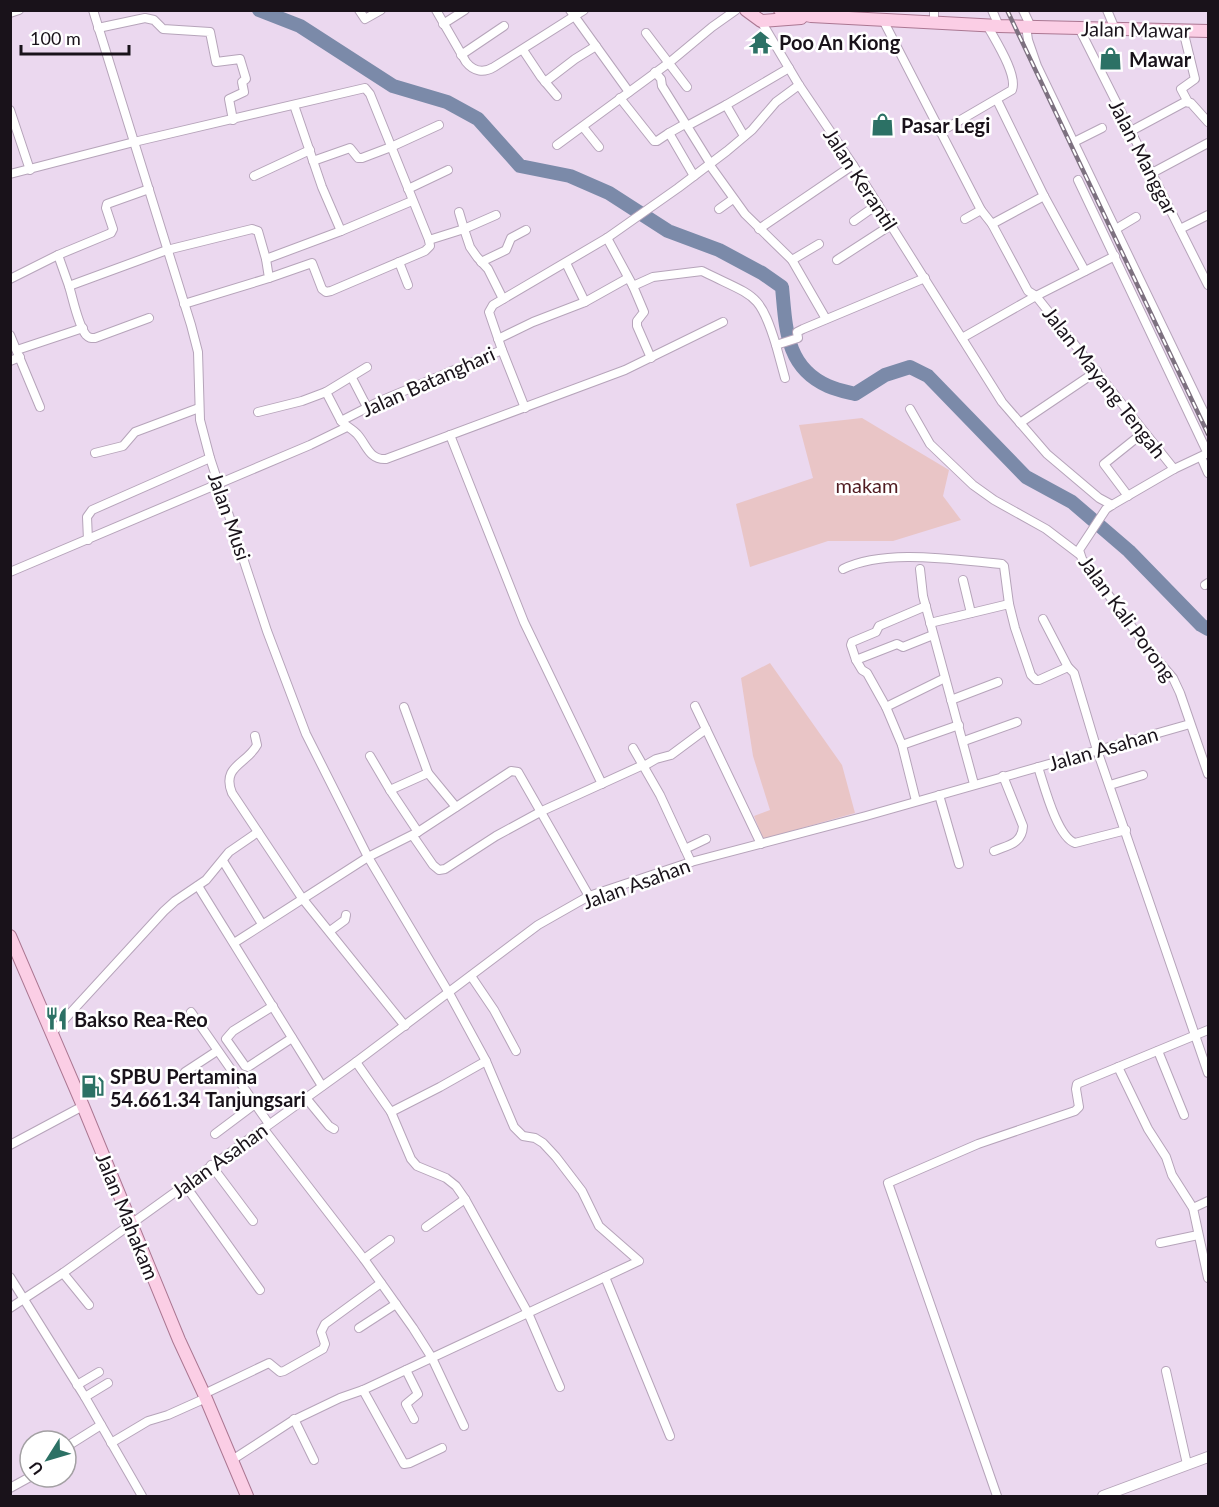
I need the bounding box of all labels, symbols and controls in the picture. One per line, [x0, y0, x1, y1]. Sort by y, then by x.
street label: Jalan Mawar [1081, 16, 1192, 42]
scale bar [21, 18, 129, 56]
text: 100 m [30, 27, 81, 49]
temple icon: Poo An Kiong [748, 29, 774, 55]
place label: Poo An Kiong [779, 30, 901, 54]
shop icon: Mawar [1098, 46, 1124, 72]
place label: Mawar [1129, 47, 1192, 71]
street label: Jalan Manggar [1105, 95, 1184, 219]
shop icon: Pasar Legi [870, 112, 896, 138]
place label: Pasar Legi [901, 113, 990, 137]
street label: Jalan Kerantil [819, 123, 903, 235]
street label: Jalan Mayang Tengah [1038, 301, 1172, 463]
street label: Jalan Batanghari [358, 341, 498, 421]
street label: Jalan Musi [204, 469, 256, 563]
park label: makam [836, 473, 898, 497]
street label: Jalan Kali Porong [1074, 551, 1182, 685]
street label: Jalan Asahan [1046, 721, 1160, 775]
street label: Jalan Asahan [579, 852, 693, 914]
restaurant icon: Bakso Rea-Reo [43, 1006, 69, 1032]
place label: Bakso Rea-Reo [74, 1007, 208, 1031]
place label: SPBU Pertamina 54.661.34 Tanjungsari [110, 1064, 306, 1111]
fuel station icon: SPBU Pertamina 54.661.34 Tanjungsari [79, 1074, 105, 1100]
street label: Jalan Asahan [166, 1117, 272, 1203]
street label: Jalan Mahakam [92, 1149, 164, 1283]
north arrow [18, 1429, 78, 1489]
text: U [24, 1458, 47, 1479]

